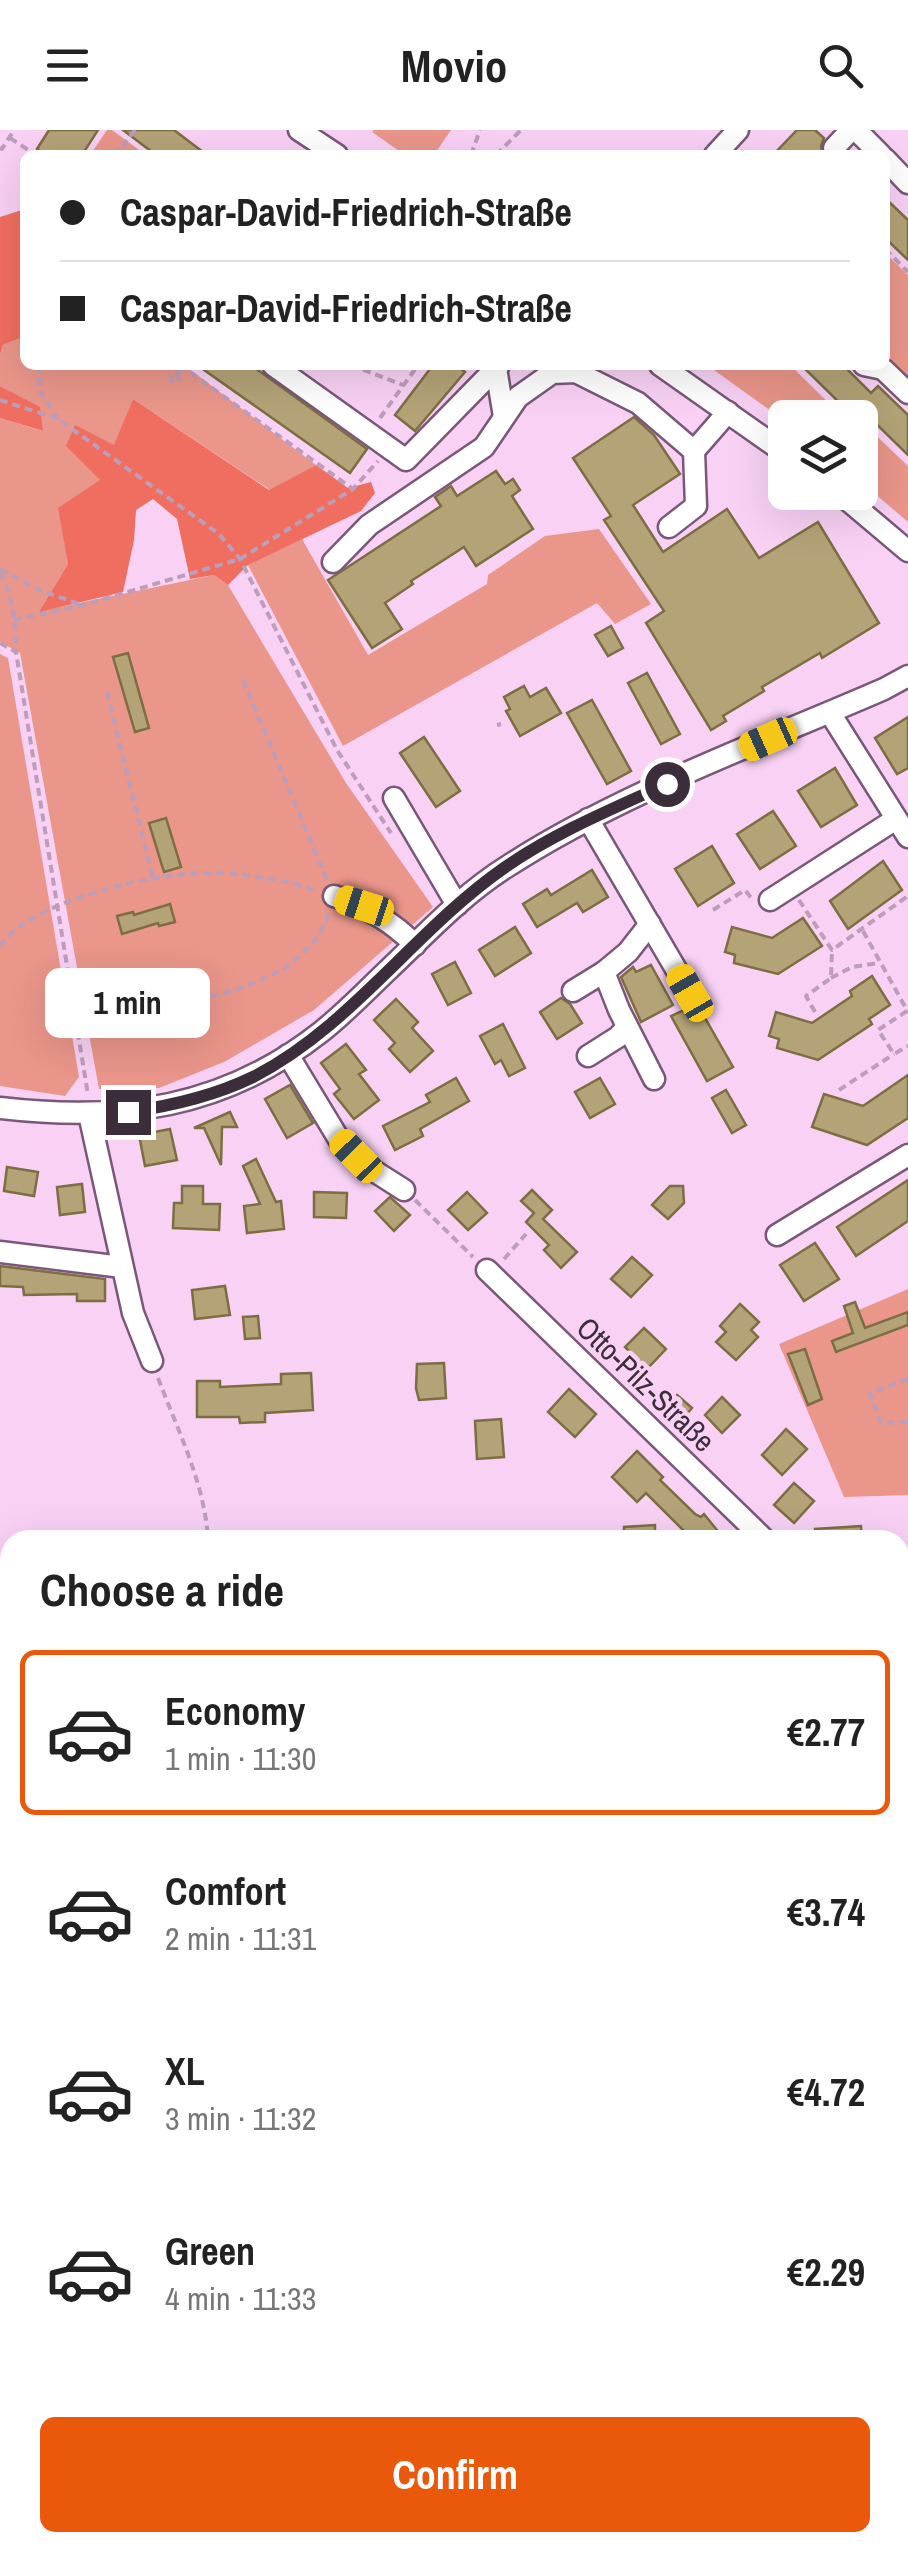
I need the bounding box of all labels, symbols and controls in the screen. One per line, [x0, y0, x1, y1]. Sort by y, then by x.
text: Movio [401, 35, 507, 96]
icon: menu [40, 38, 95, 93]
icon: search [813, 38, 868, 93]
text: Caspar-David-Friedrich-Straße [120, 187, 572, 238]
text: Caspar-David-Friedrich-Straße [120, 283, 572, 334]
map controls [768, 400, 878, 510]
button: layers [768, 400, 878, 510]
car [734, 713, 802, 765]
route start [645, 762, 690, 807]
car [331, 882, 397, 930]
car [662, 960, 718, 1026]
callout: 1 min [46, 967, 210, 1037]
text: 1 min [93, 981, 162, 1024]
route end [106, 1090, 151, 1135]
car [324, 1124, 388, 1188]
street label: Otto-Pilz-Straße [568, 1308, 724, 1460]
text: Choose a ride [40, 1559, 284, 1620]
text: Economy [165, 1686, 305, 1737]
icon: car [45, 1688, 135, 1778]
text: €2.77 [787, 1707, 865, 1758]
text: 1 min · 11:30 [165, 1737, 316, 1780]
text: Comfort [165, 1866, 286, 1917]
icon: car [45, 1868, 135, 1958]
text: €3.74 [787, 1887, 865, 1938]
text: 2 min · 11:31 [165, 1917, 316, 1960]
text: XL [165, 2046, 205, 2097]
icon: car [45, 2048, 135, 2138]
text: €4.72 [787, 2067, 865, 2118]
text: 3 min · 11:32 [165, 2097, 316, 2140]
text: Green [165, 2226, 255, 2277]
icon: car [45, 2228, 135, 2318]
text: €2.29 [787, 2247, 865, 2298]
text: 4 min · 11:33 [165, 2277, 316, 2320]
button: Confirm [40, 2417, 870, 2532]

